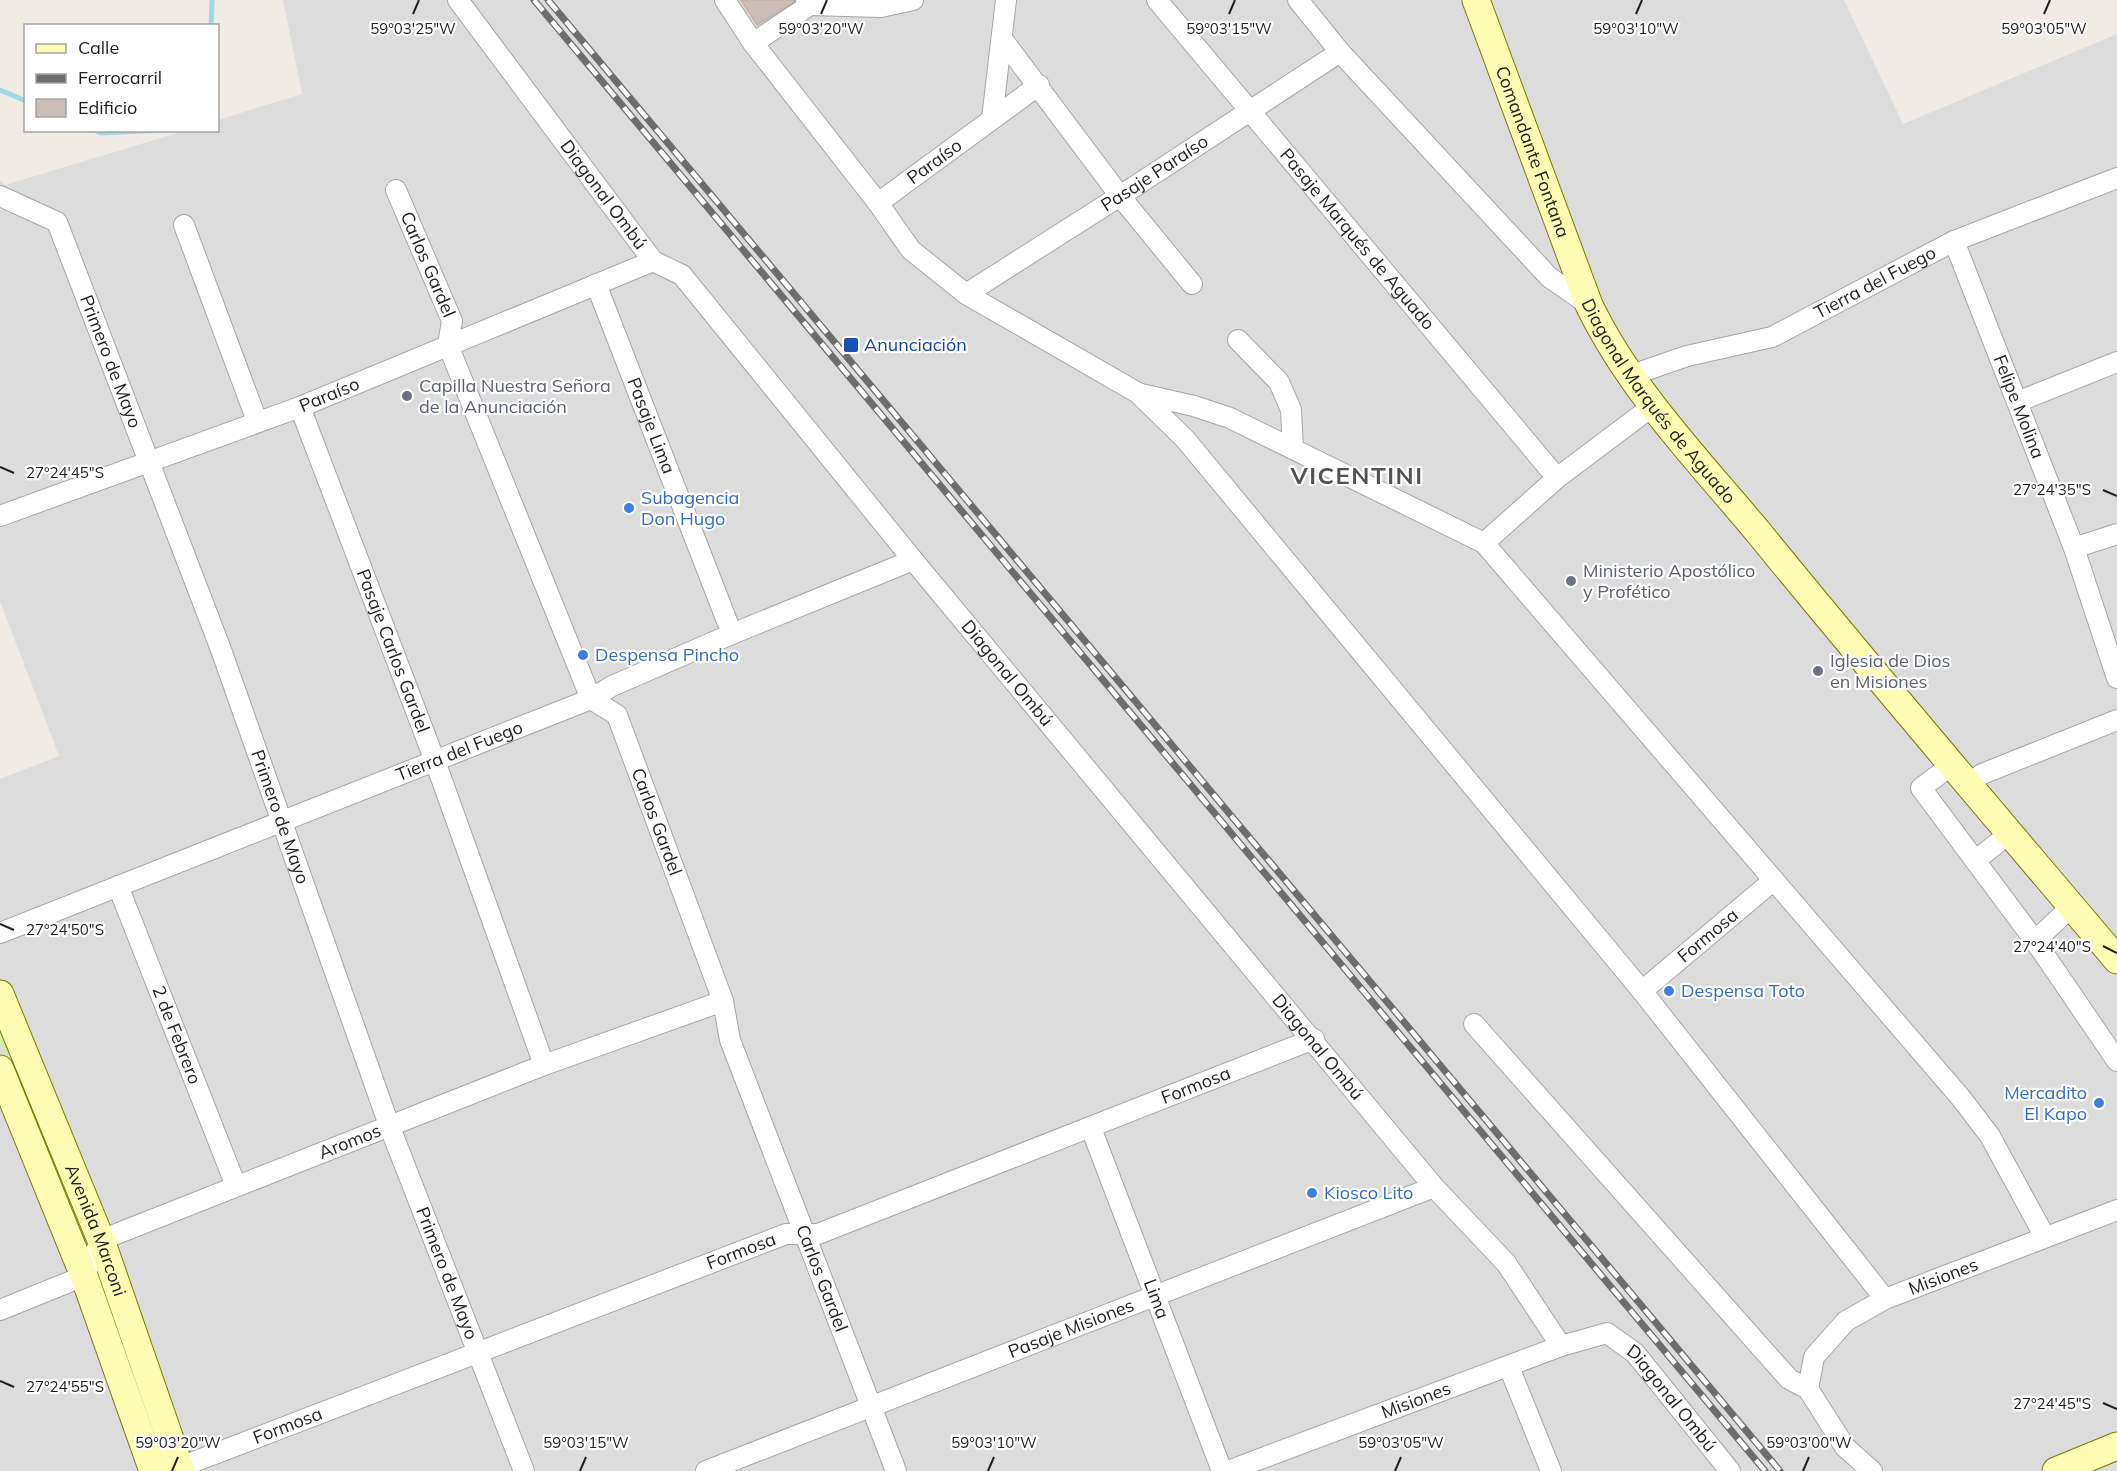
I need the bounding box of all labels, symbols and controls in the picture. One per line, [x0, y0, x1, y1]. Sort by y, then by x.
text: 59°03'25"W [370, 19, 456, 38]
text: 59°03'20"W [778, 19, 864, 38]
text: 59°03'15"W [1186, 19, 1272, 38]
text: 59°03'10"W [1593, 19, 1679, 38]
text: 59°03'05"W [2001, 19, 2087, 38]
legend [24, 24, 219, 132]
text: Calle [78, 36, 119, 59]
street label: Comandante Fontana [1490, 63, 1575, 241]
text: Ferrocarril [78, 66, 162, 89]
text: Edificio [78, 96, 137, 119]
street label: Pasaje Paraíso [1096, 129, 1212, 216]
street label: Paraíso [902, 133, 966, 189]
street label: Diagonal Ombú [555, 135, 652, 254]
street label: Pasaje Marqués de Aguado [1275, 144, 1440, 334]
street label: Carlos Gardel [396, 208, 461, 321]
street label: Tierra del Fuego [1810, 241, 1940, 324]
street label: Primero de Mayo [75, 292, 147, 431]
street label: Diagonal Marqués de Aguado [1577, 295, 1741, 508]
place label: Anunciación [864, 333, 967, 356]
marker: Anunciación [842, 336, 860, 354]
street label: Felipe Molina [1989, 352, 2050, 462]
street label: Paraíso [296, 372, 363, 417]
place label: Capilla Nuestra Señora de la Anunciación [419, 374, 611, 418]
street label: Pasaje Lima [622, 374, 681, 477]
marker: Capilla Nuestra Señora de la Anunciación [400, 389, 414, 403]
district label: VICENTINI [1289, 460, 1424, 490]
text: 27°24'45"S [26, 463, 104, 482]
text: 27°24'35"S [2013, 480, 2091, 499]
place label: Subagencia Don Hugo [641, 486, 739, 530]
marker: Subagencia Don Hugo [622, 501, 636, 515]
place label: Ministerio Apostólico y Profético [1583, 559, 1755, 603]
street label: Pasaje Carlos Gardel [352, 566, 435, 736]
marker: Ministerio Apostólico y Profético [1564, 574, 1578, 588]
street label: Diagonal Ombú [957, 615, 1058, 731]
place label: Despensa Pincho [595, 643, 739, 666]
marker: Despensa Pincho [576, 648, 590, 662]
place label: Iglesia de Dios en Misiones [1830, 649, 1951, 693]
marker: Iglesia de Dios en Misiones [1811, 664, 1825, 678]
street label: Tierra del Fuego [392, 715, 526, 786]
street label: Primero de Mayo [246, 747, 315, 887]
street label: Carlos Gardel [627, 765, 687, 879]
street label: Formosa [1672, 903, 1743, 967]
text: 27°24'50"S [26, 920, 104, 939]
text: 27°24'40"S [2013, 937, 2091, 956]
place label: Despensa Toto [1681, 979, 1805, 1002]
street label: 2 de Febrero [147, 982, 207, 1087]
marker: Despensa Toto [1662, 984, 1676, 998]
street label: Diagonal Ombú [1267, 989, 1369, 1104]
street label: Formosa [1158, 1061, 1234, 1109]
place label: Mercadito El Kapo [2004, 1081, 2087, 1125]
marker: Mercadito El Kapo [2092, 1096, 2106, 1110]
street label: Aromos [315, 1119, 384, 1164]
street label: Avenida Marconi [60, 1161, 132, 1299]
place label: Kiosco Lito [1324, 1181, 1413, 1204]
marker: Kiosco Lito [1305, 1186, 1319, 1200]
street label: Primero de Mayo [411, 1203, 484, 1343]
street label: Carlos Gardel [791, 1221, 853, 1335]
street label: Formosa [703, 1227, 779, 1275]
street label: Misiones [1905, 1252, 1981, 1300]
street label: Lima [1139, 1276, 1175, 1322]
street label: Pasaje Misiones [1005, 1293, 1137, 1363]
street label: Diagonal Ombú [1623, 1339, 1722, 1456]
street label: Misiones [1378, 1376, 1454, 1423]
text: 27°24'55"S [26, 1377, 104, 1396]
text: 27°24'45"S [2013, 1394, 2091, 1413]
street label: Formosa [249, 1402, 325, 1449]
text: 59°03'20"W [135, 1433, 221, 1452]
text: 59°03'15"W [543, 1433, 629, 1452]
text: 59°03'10"W [951, 1433, 1037, 1452]
text: 59°03'05"W [1358, 1433, 1444, 1452]
text: 59°03'00"W [1766, 1433, 1852, 1452]

